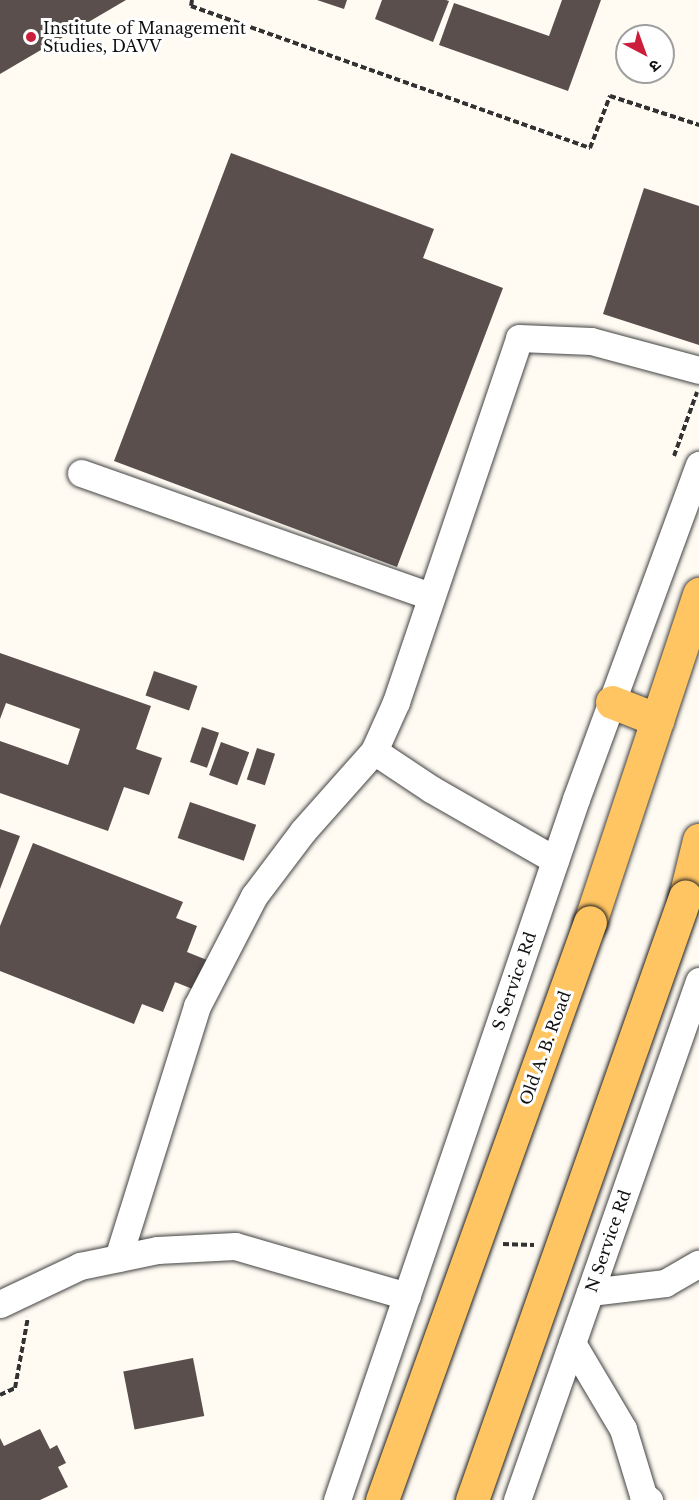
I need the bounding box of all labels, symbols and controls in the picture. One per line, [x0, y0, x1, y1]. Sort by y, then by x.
place label: Institute of Management Studies, DAVV [43, 18, 246, 56]
north arrow [615, 24, 675, 84]
marker: Institute of Management Studies, DAVV [24, 30, 38, 44]
text: उ [645, 55, 666, 77]
street label: S Service Rd [488, 929, 540, 1033]
street label: Old A. B. Road [515, 988, 575, 1108]
street label: N Service Rd [582, 1187, 634, 1295]

